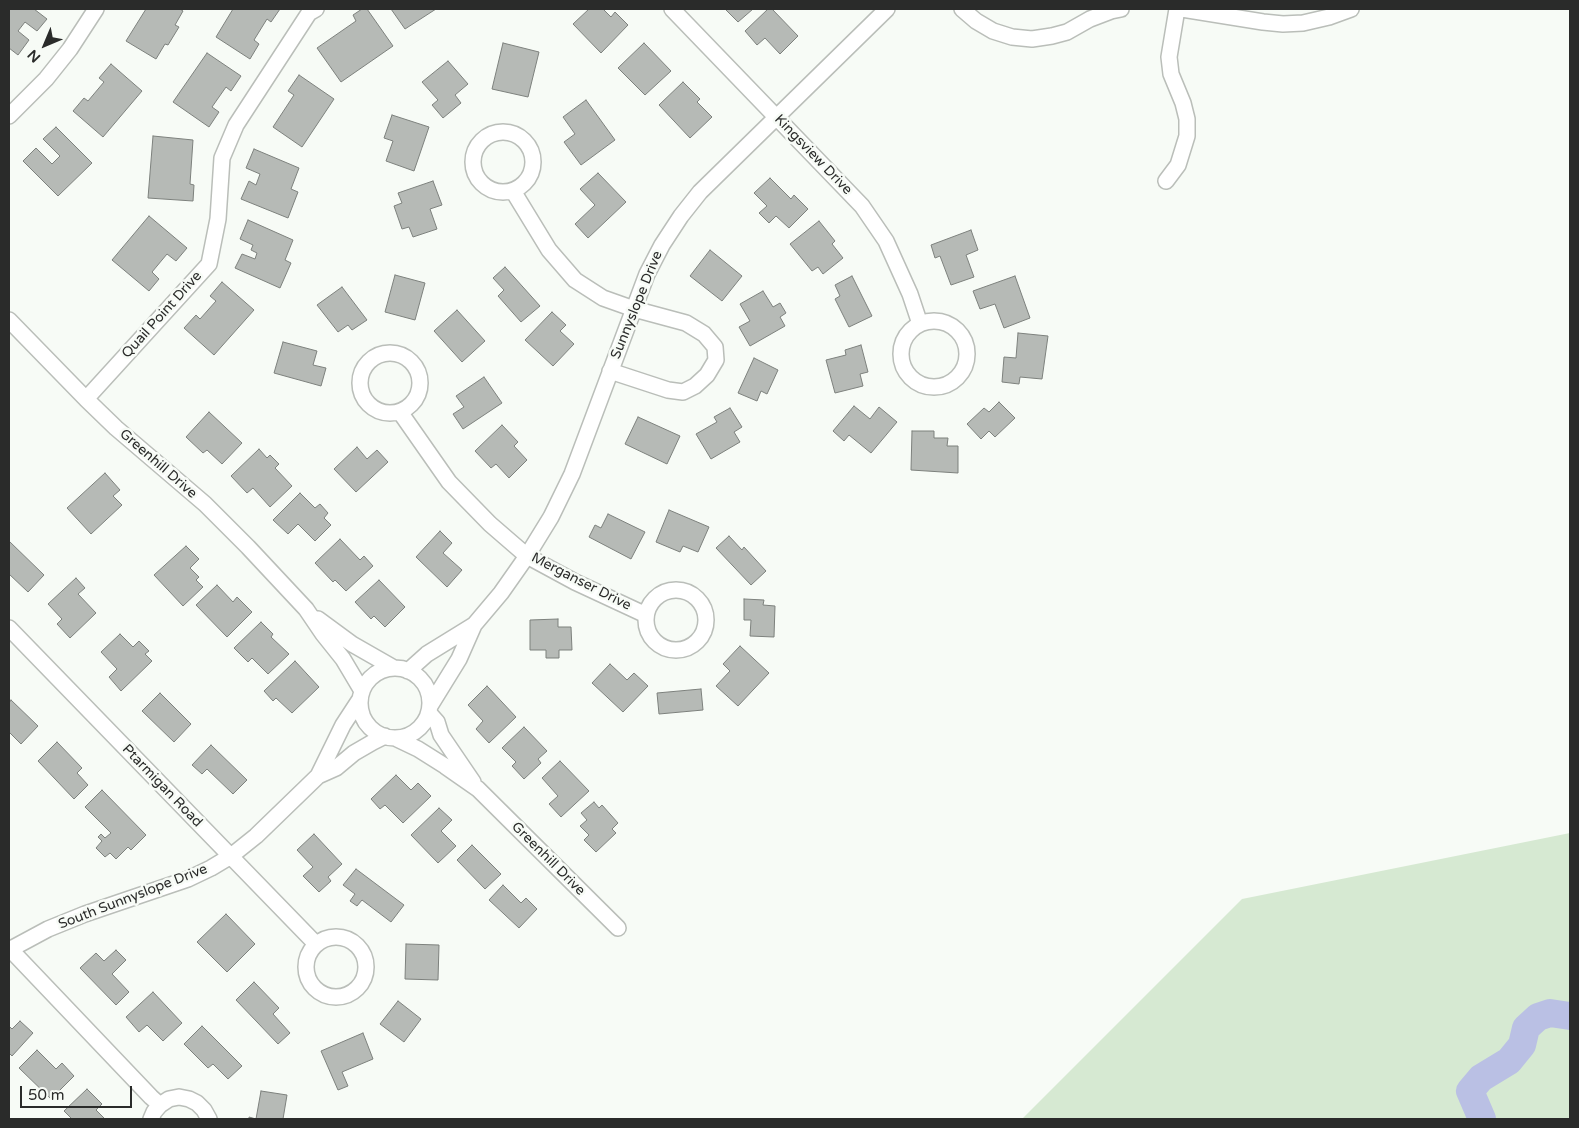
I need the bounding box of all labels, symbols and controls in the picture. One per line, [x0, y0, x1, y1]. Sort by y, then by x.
north arrow [20, 20, 70, 70]
text: N [24, 46, 44, 66]
street label: Kingsview Drive [771, 111, 855, 199]
street label: Sunnyslope Drive [608, 249, 666, 361]
street label: Quail Point Drive [119, 268, 205, 362]
street label: Greenhill Drive [116, 426, 200, 502]
street label: Merganser Drive [528, 550, 634, 614]
street label: Ptarmigan Road [118, 741, 206, 831]
street label: Greenhill Drive [508, 819, 588, 899]
street label: South Sunnyslope Drive [56, 861, 210, 933]
scale bar [22, 1076, 135, 1108]
text: 50 m [28, 1086, 65, 1104]

